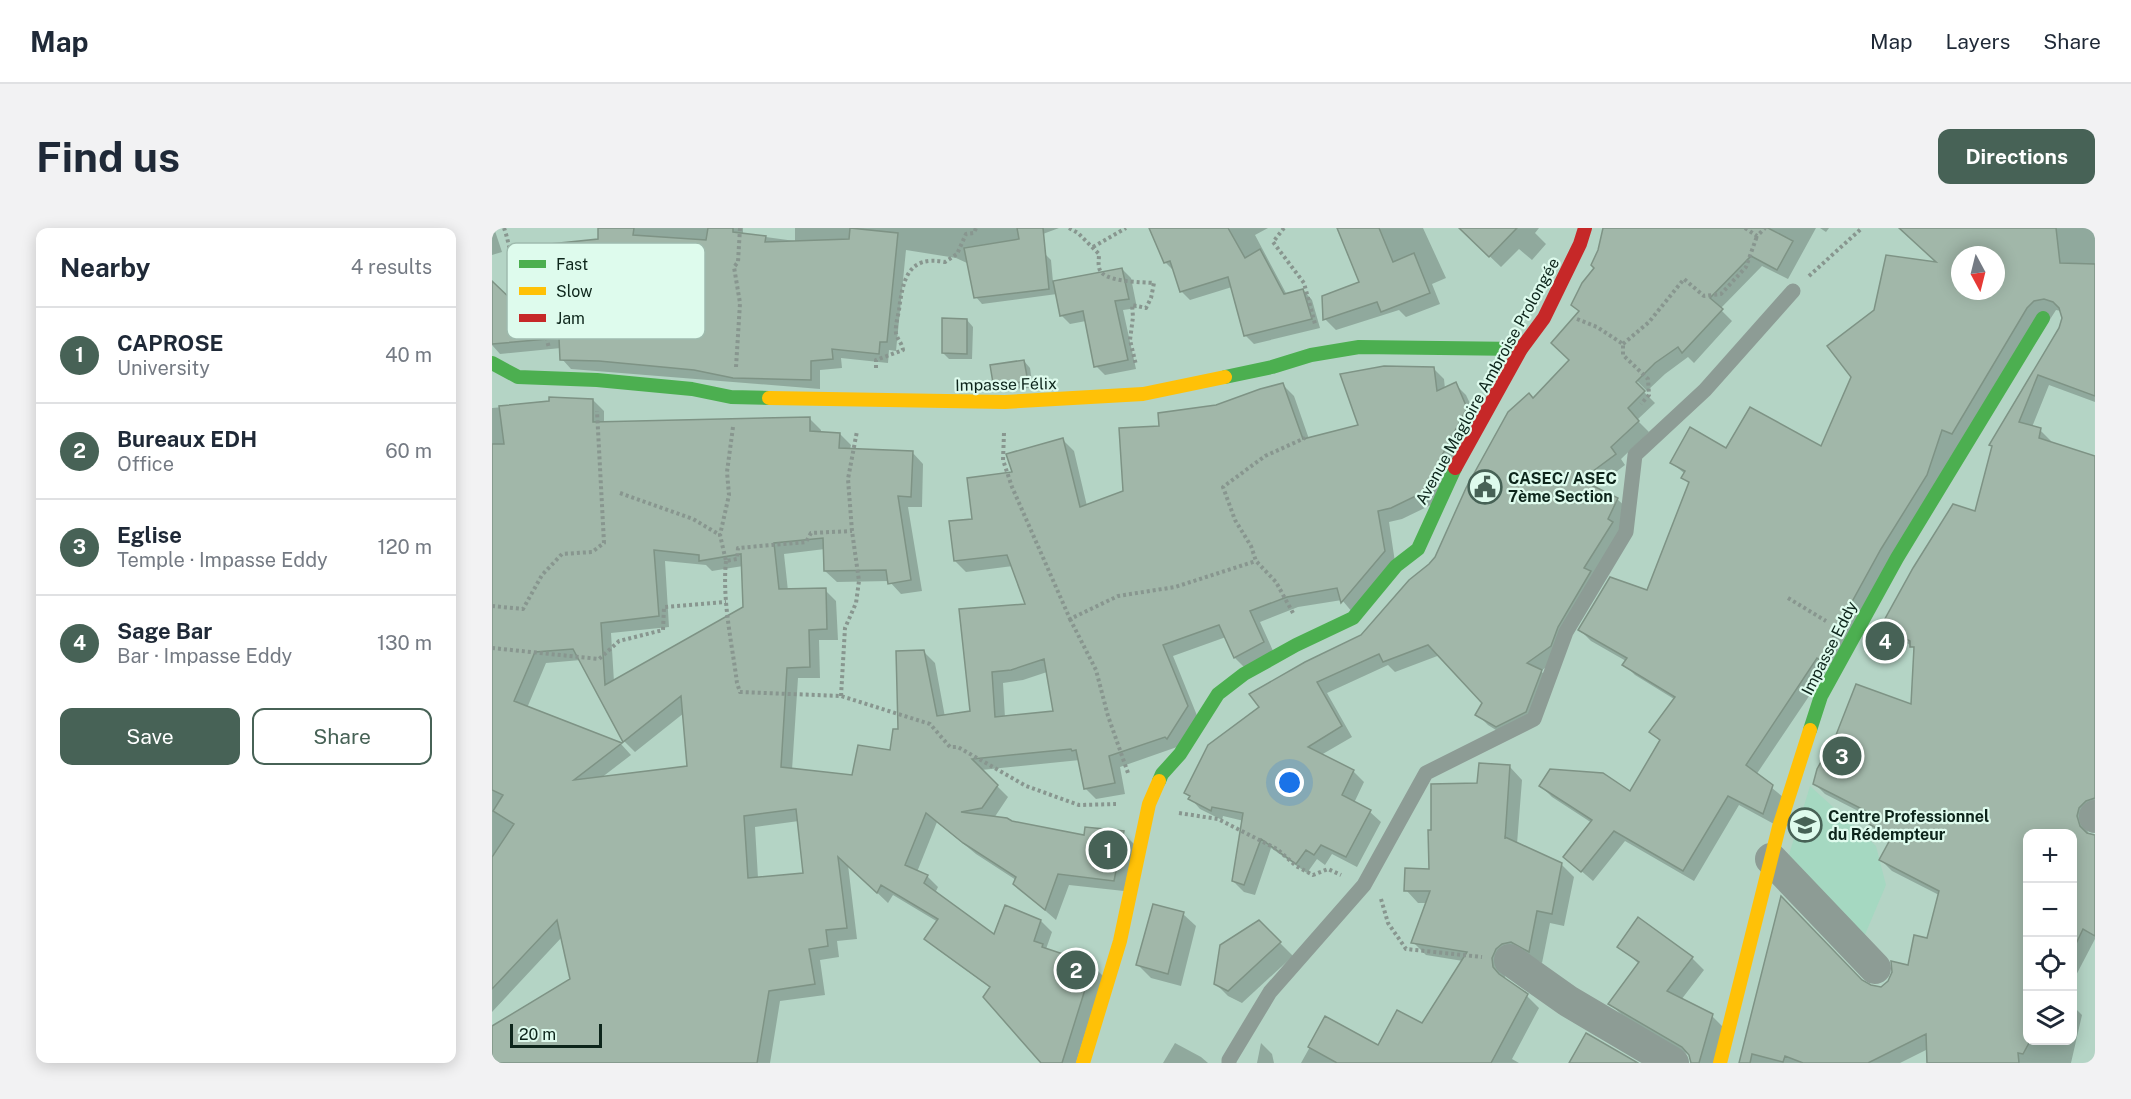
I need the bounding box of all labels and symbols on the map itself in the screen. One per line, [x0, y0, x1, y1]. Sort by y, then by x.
legend [507, 243, 705, 339]
north arrow [1951, 246, 2005, 300]
text: Fast [556, 255, 588, 274]
street label: Avenue Magloire Ambroise Prolongée [1412, 255, 1563, 508]
text: Slow [556, 282, 593, 301]
text: Jam [556, 309, 585, 328]
street label: Impasse Félix [955, 374, 1057, 395]
public building icon: CASEC/ ASEC 7ème Section [1467, 469, 1503, 505]
place label: CASEC/ ASEC 7ème Section [1508, 469, 1617, 506]
street label: Impasse Eddy [1798, 598, 1861, 698]
pin: 4 [1866, 618, 1904, 664]
pin: 3 [1822, 734, 1862, 778]
your location [1275, 768, 1304, 797]
school or university icon: Centre Professionnel du Rédempteur [1787, 807, 1823, 843]
place label: Centre Professionnel du Rédempteur [1828, 807, 1989, 844]
pin: 1 [1088, 828, 1128, 872]
pin: 2 [1056, 948, 1096, 992]
scale bar [510, 1021, 602, 1048]

